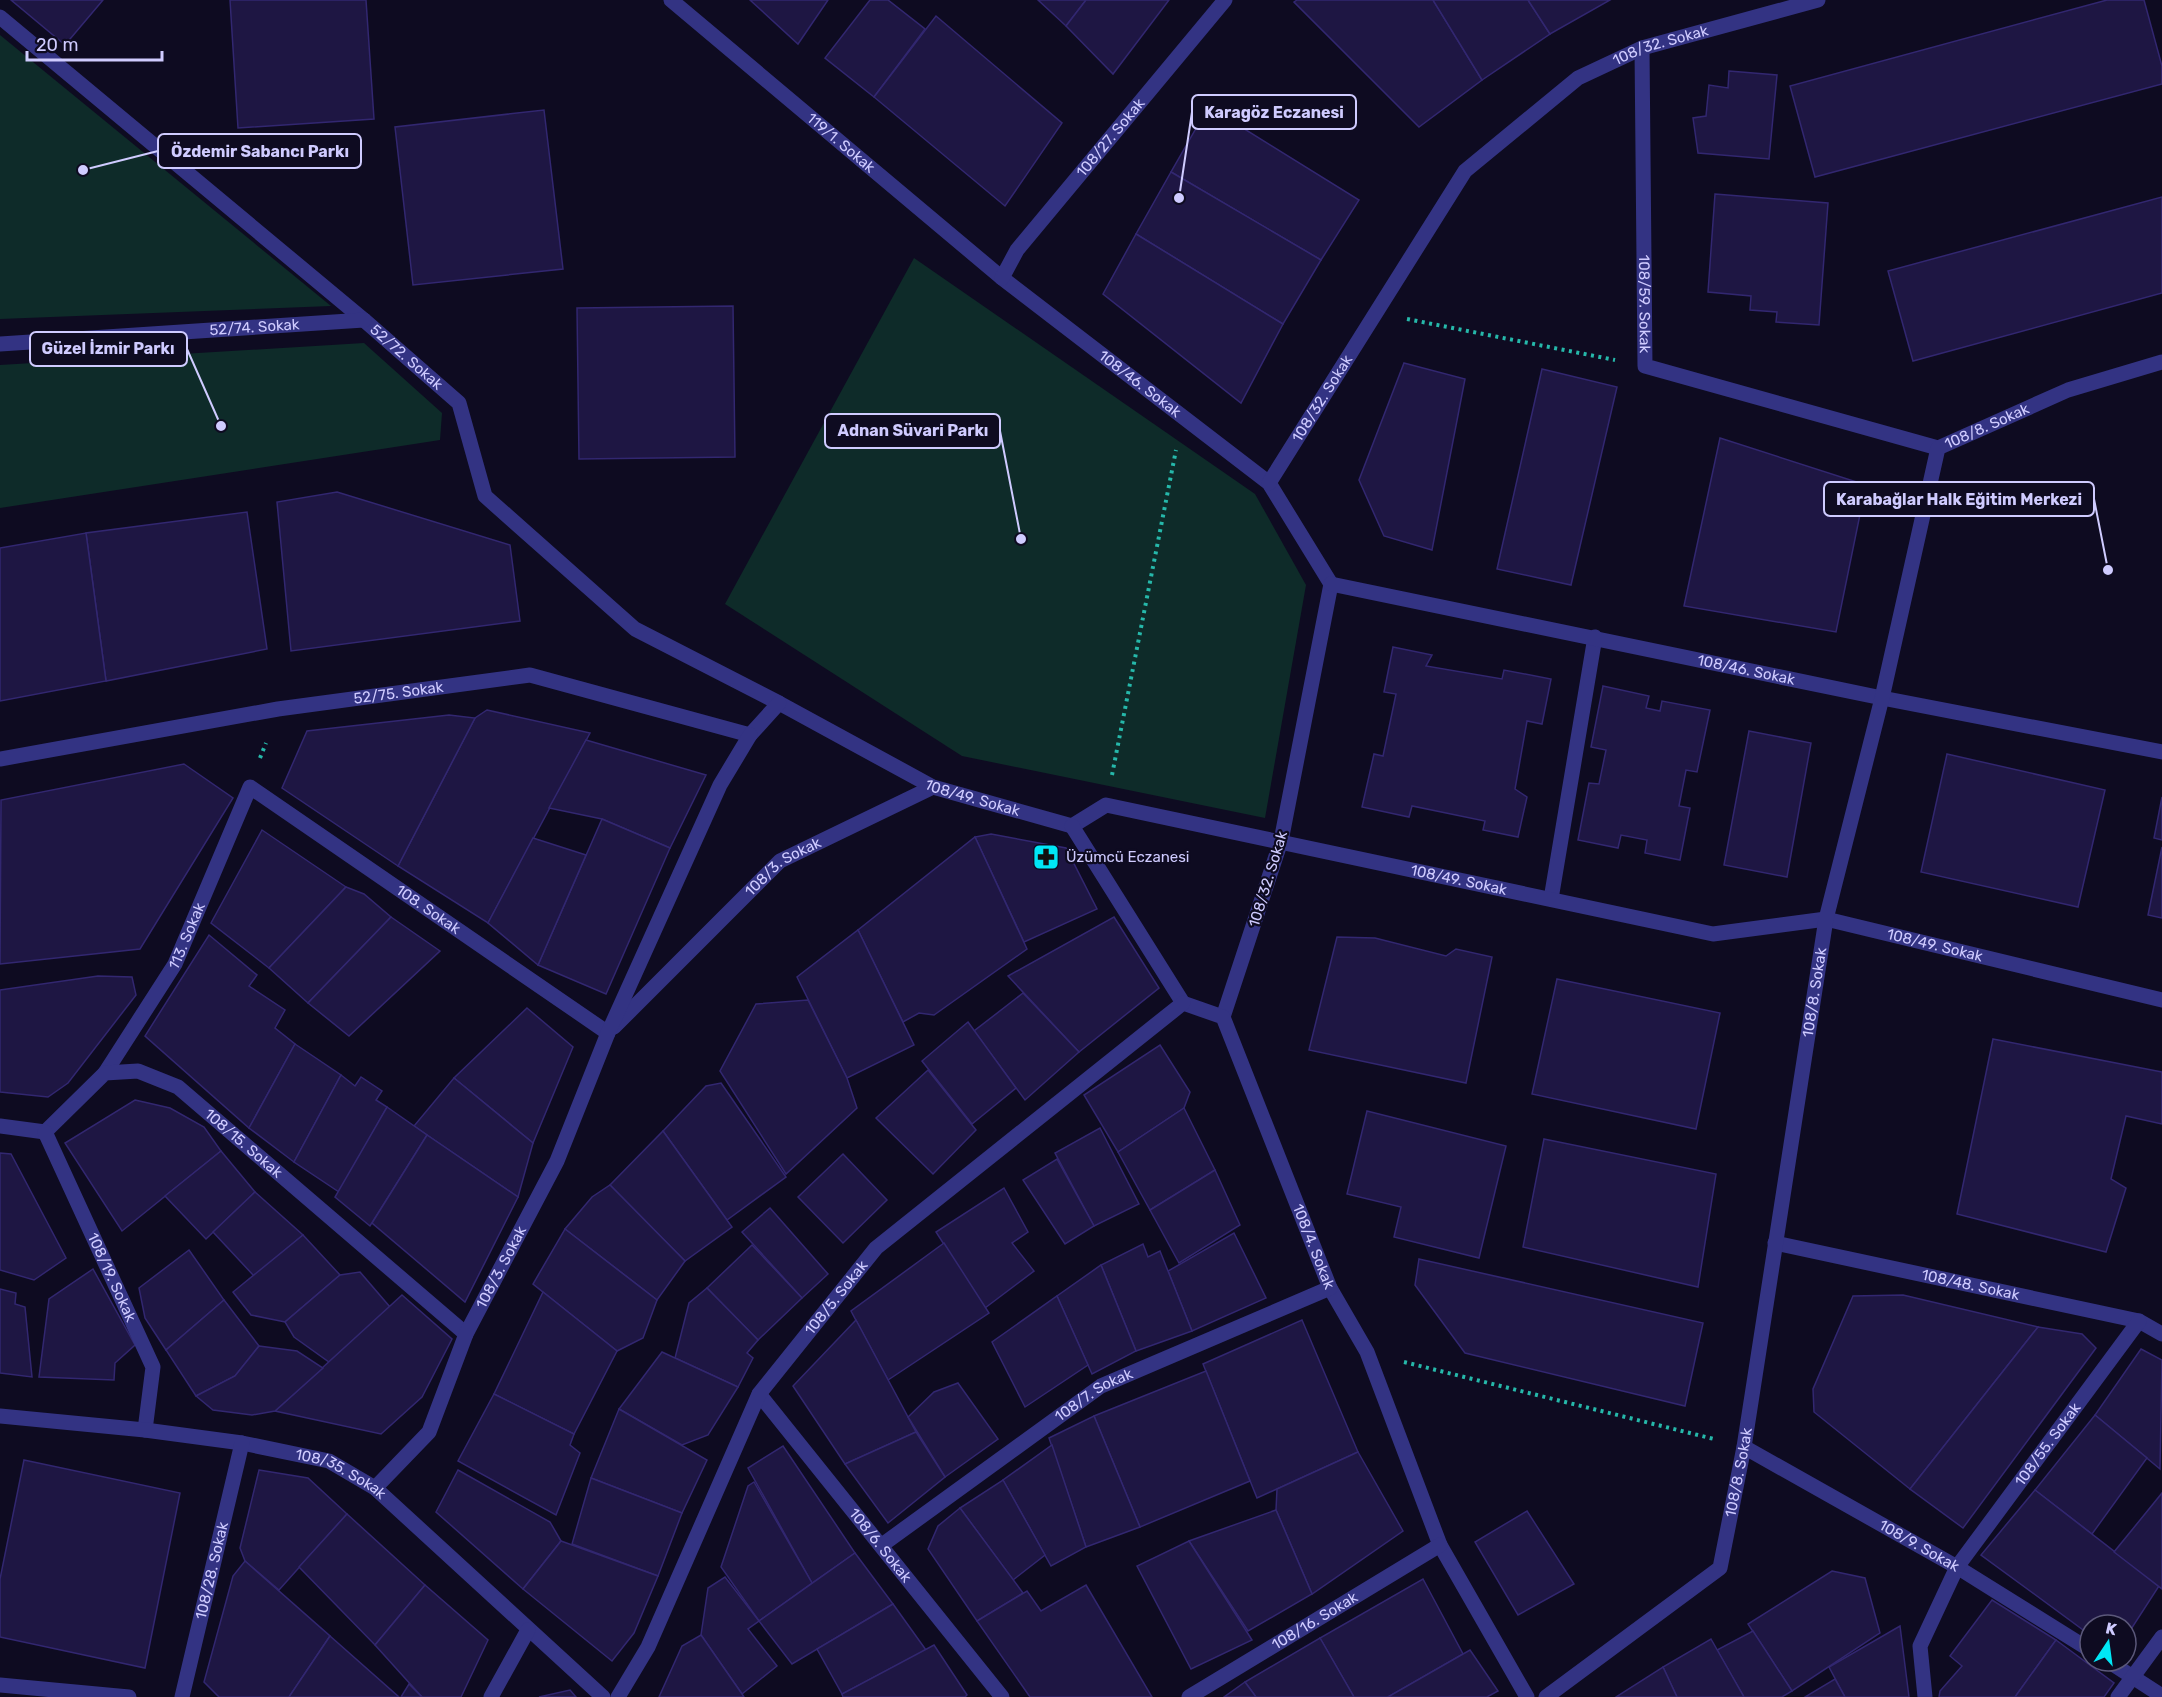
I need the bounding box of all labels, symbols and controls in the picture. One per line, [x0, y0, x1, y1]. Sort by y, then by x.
street label: 108/32. Sokak [1610, 21, 1710, 69]
scale bar [27, 24, 162, 62]
text: 20 m [36, 34, 78, 56]
street label: 108/27. Sokak [1073, 94, 1149, 181]
callout: Karagöz Eczanesi [1192, 95, 1356, 129]
text: Karagöz Eczanesi [1204, 103, 1344, 122]
street label: 119/1. Sokak [803, 109, 879, 177]
callout: Özdemir Sabancı Parkı [158, 134, 361, 168]
text: Özdemir Sabancı Parkı [171, 141, 349, 161]
street label: 108/59. Sokak [1635, 255, 1654, 354]
street label: 52/74. Sokak [209, 315, 300, 339]
street label: 52/72. Sokak [366, 321, 447, 394]
callout: Güzel İzmir Parkı [30, 332, 187, 366]
text: Güzel İzmir Parkı [42, 339, 174, 358]
street label: 108/46. Sokak [1095, 346, 1185, 421]
street label: 108/32. Sokak [1288, 351, 1356, 445]
street label: 108/8. Sokak [1942, 399, 2032, 453]
callout: Adnan Süvari Parkı [825, 414, 1000, 448]
text: Adnan Süvari Parkı [838, 421, 988, 440]
callout: Karabağlar Halk Eğitim Merkezi [1824, 482, 2094, 516]
text: Karabağlar Halk Eğitim Merkezi [1836, 490, 2082, 509]
street label: 108/46. Sokak [1696, 651, 1797, 689]
street label: 52/75. Sokak [352, 678, 445, 708]
street label: 108/49. Sokak [922, 775, 1022, 820]
street label: 108/32. Sokak [1245, 829, 1291, 929]
street label: 108/3. Sokak [741, 833, 824, 900]
pharmacy icon: Üzümcü Eczanesi [1031, 842, 1061, 872]
place label: Üzümcü Eczanesi [1066, 848, 1189, 866]
street label: 108/49. Sokak [1409, 861, 1509, 899]
street label: 108. Sokak [392, 881, 464, 938]
street label: 113. Sokak [165, 900, 209, 973]
street label: 108/49. Sokak [1885, 925, 1985, 966]
street label: 108/8. Sokak [1799, 946, 1831, 1039]
street label: 108/15. Sokak [201, 1105, 286, 1182]
street label: 108/4. Sokak [1289, 1201, 1339, 1292]
street label: 108/3. Sokak [472, 1223, 530, 1312]
street label: 108/19. Sokak [84, 1230, 140, 1325]
street label: 108/5. Sokak [801, 1257, 872, 1339]
street label: 108/48. Sokak [1920, 1266, 2021, 1304]
street label: 108/7. Sokak [1051, 1364, 1136, 1426]
street label: 108/55. Sokak [2011, 1399, 2085, 1490]
street label: 108/8. Sokak [1721, 1426, 1756, 1519]
street label: 108/35. Sokak [294, 1445, 390, 1503]
street label: 108/6. Sokak [845, 1505, 916, 1586]
street label: 108/9. Sokak [1876, 1516, 1963, 1576]
street label: 108/28. Sokak [192, 1520, 232, 1621]
street label: 108/16. Sokak [1269, 1588, 1361, 1654]
north arrow [2078, 1613, 2138, 1673]
text: K [2104, 1618, 2119, 1639]

